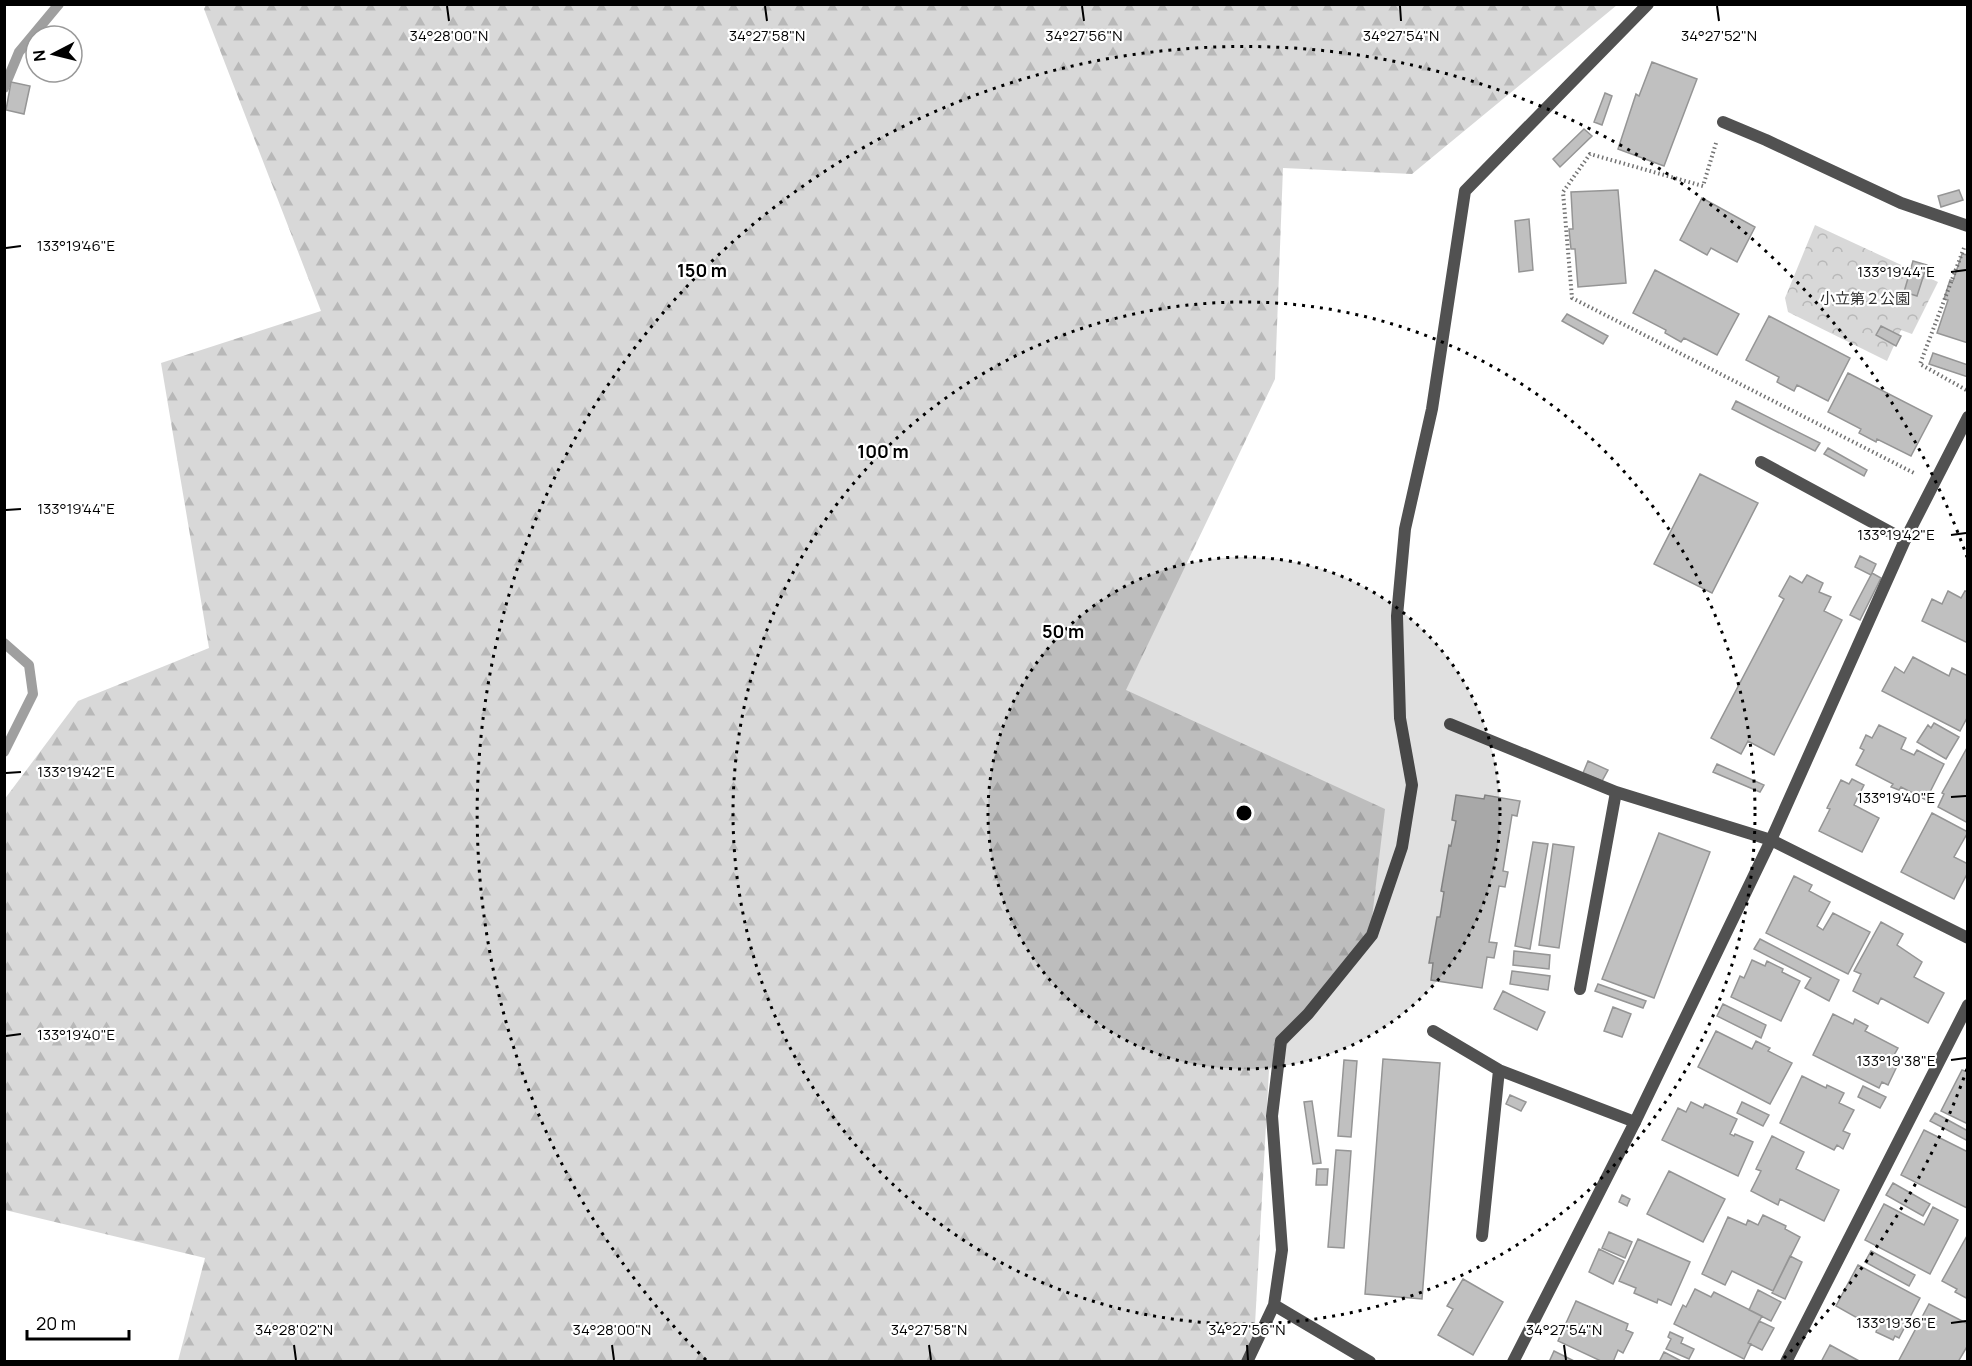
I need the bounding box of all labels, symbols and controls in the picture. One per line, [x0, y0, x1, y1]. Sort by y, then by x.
north arrow [24, 24, 84, 84]
text: 34°28'00"N [410, 25, 488, 46]
text: 34°27'58"N [729, 25, 805, 46]
text: 34°27'56"N [1045, 25, 1123, 46]
text: 34°27'54"N [1363, 25, 1439, 46]
text: 34°27'52"N [1681, 25, 1757, 46]
text: N [27, 49, 51, 63]
text: 133°19'46"E [37, 235, 115, 256]
text: 150 m [677, 258, 727, 282]
text: 133°19'44"E [1857, 261, 1935, 282]
park label: 小立第２公園 [1820, 288, 1910, 309]
text: 100 m [857, 439, 909, 463]
text: 133°19'44"E [37, 498, 115, 519]
text: 133°19'42"E [1857, 524, 1935, 545]
text: 50 m [1042, 619, 1084, 643]
text: 133°19'42"E [37, 761, 115, 782]
text: 133°19'40"E [1857, 787, 1935, 808]
centre of rings [1234, 803, 1254, 823]
text: 133°19'40"E [37, 1024, 115, 1045]
text: 133°19'38"E [1857, 1050, 1935, 1071]
scale bar [27, 1303, 129, 1341]
text: 20 m [36, 1311, 76, 1335]
text: 133°19'36"E [1856, 1312, 1936, 1333]
text: 34°28'02"N [255, 1319, 333, 1340]
text: 34°28'00"N [573, 1319, 651, 1340]
text: 34°27'58"N [891, 1319, 967, 1340]
text: 34°27'56"N [1208, 1319, 1286, 1340]
text: 34°27'54"N [1526, 1319, 1602, 1340]

